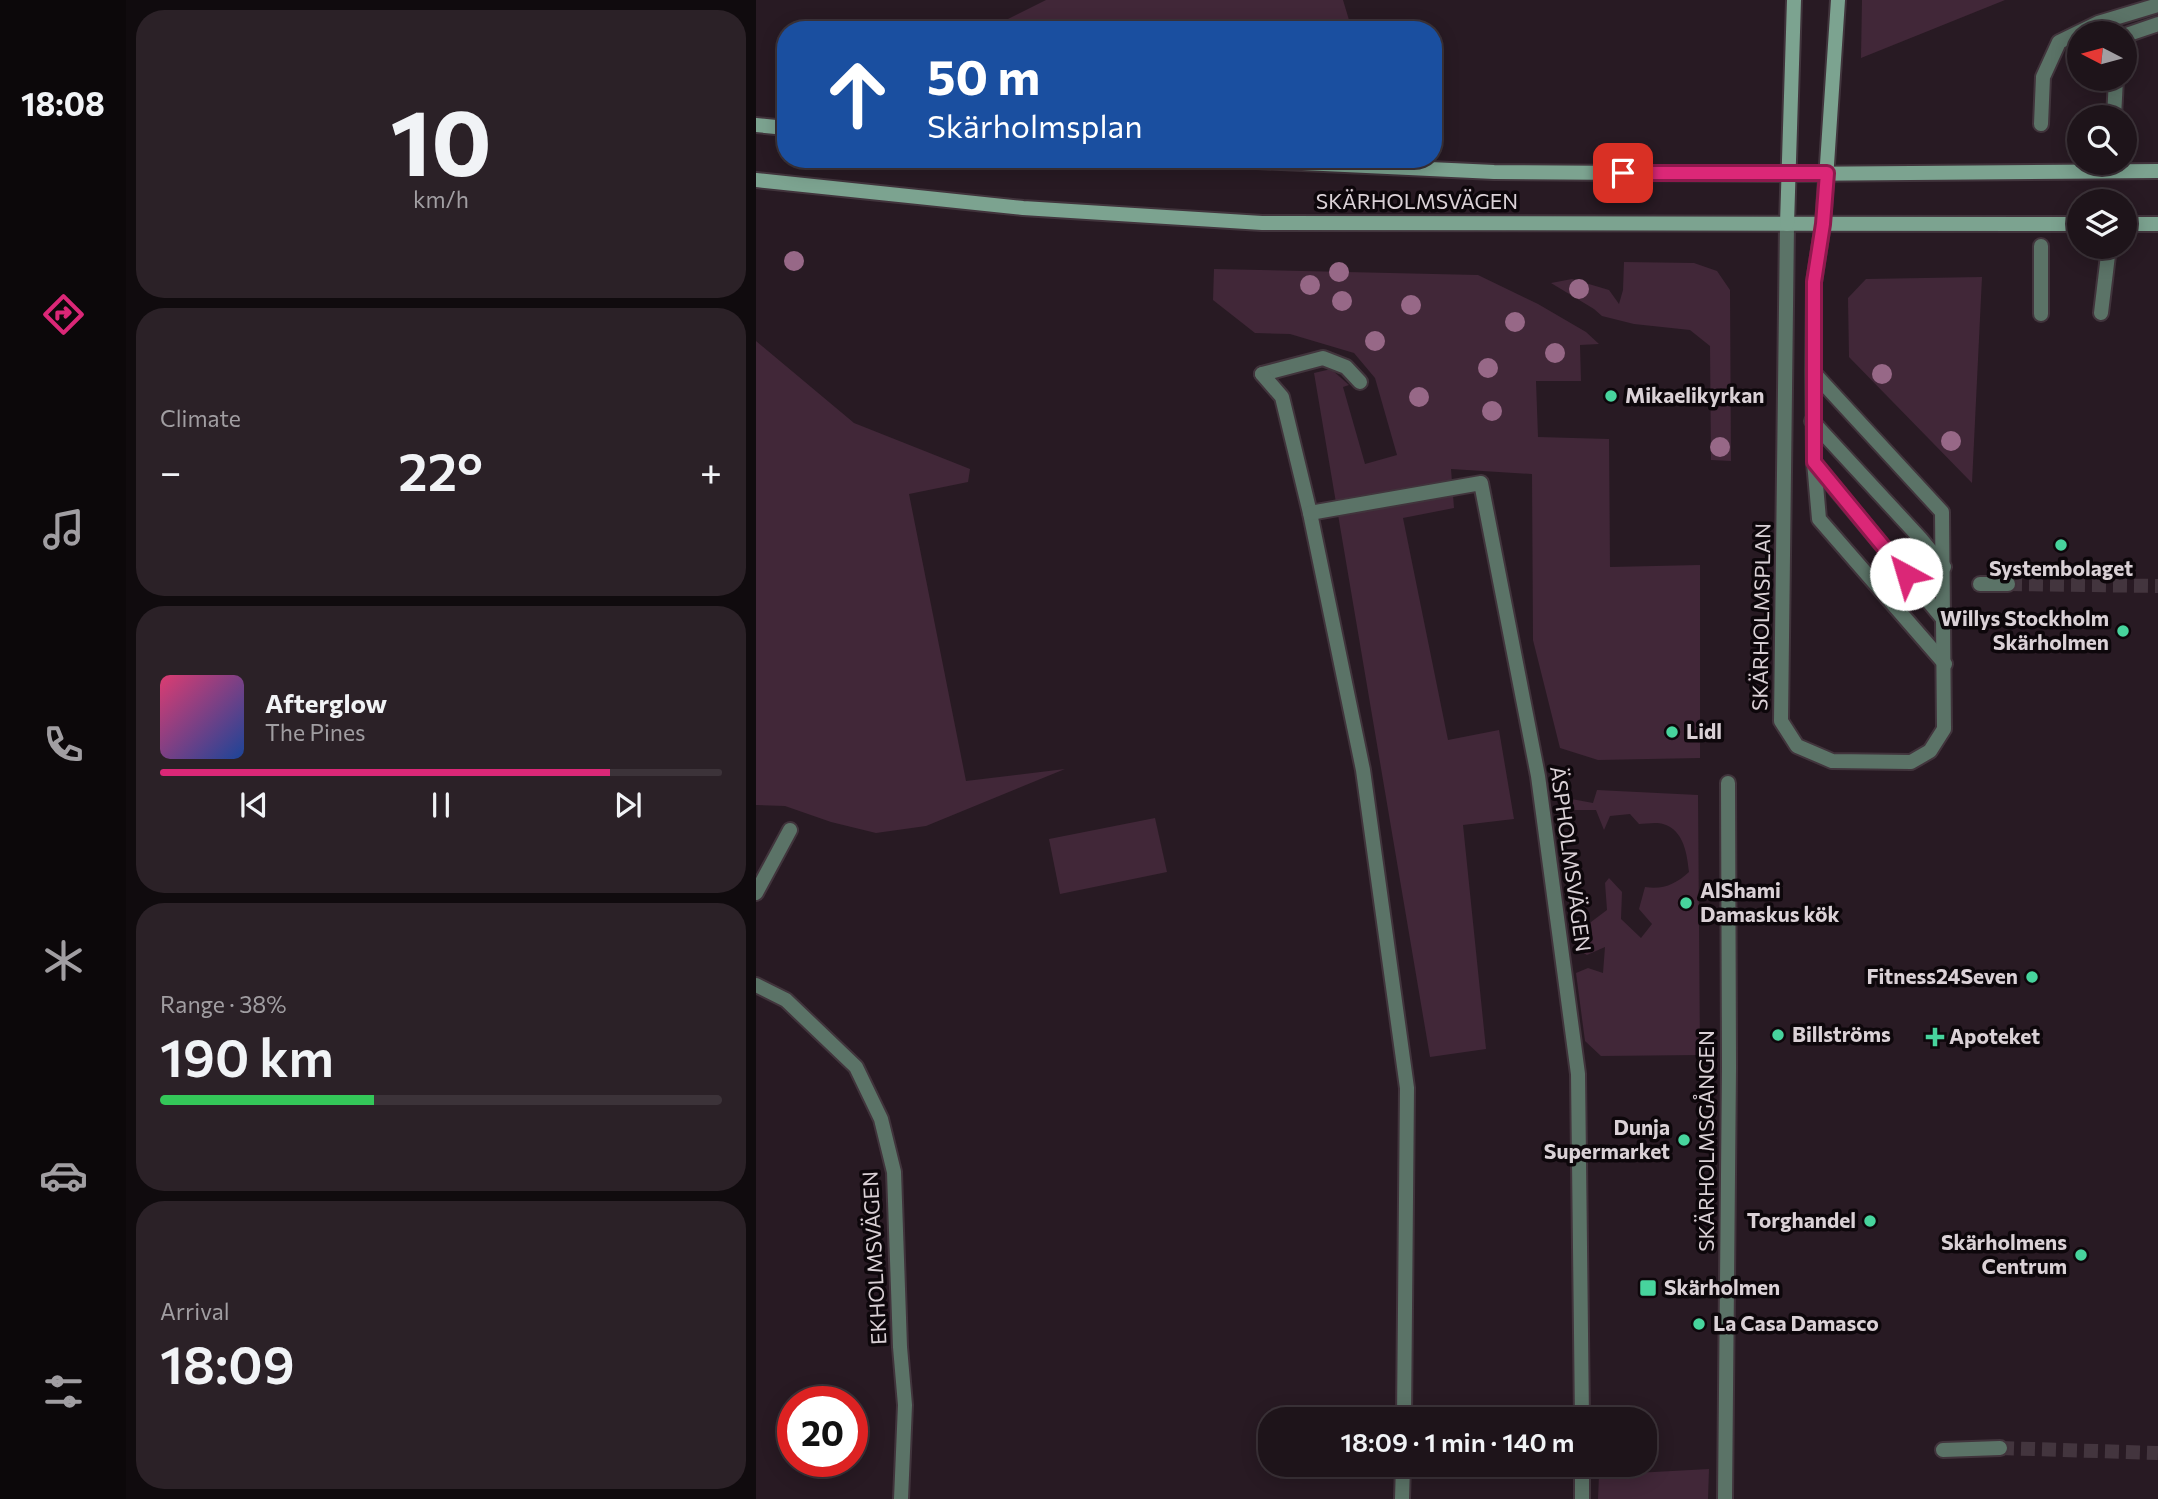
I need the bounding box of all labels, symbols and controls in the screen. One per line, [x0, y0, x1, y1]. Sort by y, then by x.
north arrow [2067, 21, 2137, 91]
map controls [2067, 21, 2137, 259]
text: 50 m [927, 45, 1040, 105]
icon: ahead [812, 49, 903, 140]
text: 18:08 [21, 83, 105, 123]
text: 10 [390, 83, 492, 195]
text: Skärholmsplan [927, 105, 1143, 145]
button: search [2067, 105, 2137, 175]
pin [1593, 143, 1653, 203]
icon: arrive [1604, 154, 1642, 192]
text: km/h [413, 185, 469, 213]
street label: SKÄRHOLMSVÄGEN [1316, 188, 1518, 213]
button: layers [2067, 189, 2137, 259]
icon: directions [39, 290, 88, 339]
place label: Mikaelikyrkan [1625, 382, 1764, 407]
marker: Mikaelikyrkan [1603, 388, 1619, 404]
text: Climate [160, 404, 241, 432]
text: 22° [398, 438, 483, 502]
text: − [160, 447, 182, 494]
text: + [700, 447, 722, 494]
icon: music [39, 505, 88, 554]
street label: SKÄRHOLMSPLAN [1746, 523, 1775, 711]
position arrow [1869, 537, 1943, 611]
marker: Systembolaget [2053, 537, 2069, 553]
place label: Systembolaget [1989, 555, 2133, 580]
place label: Willys Stockholm Skärholmen [1940, 605, 2109, 654]
marker: Willys Stockholm Skärholmen [2115, 623, 2131, 639]
text: Afterglow [265, 687, 387, 718]
text: The Pines [265, 718, 366, 746]
place label: Lidl [1686, 718, 1722, 743]
icon: phone [39, 720, 88, 769]
marker: Lidl [1664, 724, 1680, 740]
street label: ÄSPHOLMSVÄGEN [1546, 764, 1597, 953]
icon: previous [235, 786, 273, 824]
icon: pause [422, 786, 460, 824]
icon: next [609, 786, 647, 824]
place label: AlShami Damaskus kök [1700, 877, 1840, 926]
marker: AlShami Damaskus kök [1678, 895, 1694, 911]
icon: climate [39, 936, 88, 985]
place label: Fitness24Seven [1866, 963, 2018, 988]
marker: Fitness24Seven [2024, 969, 2040, 985]
text: Range · 38% [160, 990, 287, 1018]
place label: Billströms [1792, 1021, 1891, 1046]
place label: Apoteket [1949, 1023, 2040, 1048]
text: 190 km [160, 1024, 334, 1088]
marker: Billströms [1770, 1027, 1786, 1043]
marker: Apoteket [1927, 1029, 1943, 1045]
street label: SKÄRHOLMSGÅNGEN [1693, 1030, 1718, 1252]
place label: Dunja Supermarket [1544, 1114, 1670, 1163]
marker: Dunja Supermarket [1676, 1132, 1692, 1148]
icon: car [39, 1151, 88, 1200]
street label: EKHOLMSVÄGEN [856, 1171, 891, 1346]
place label: Torghandel [1747, 1207, 1856, 1232]
marker: Torghandel [1862, 1213, 1878, 1229]
place label: Skärholmens Centrum [1941, 1229, 2067, 1278]
marker: Skärholmens Centrum [2073, 1247, 2089, 1263]
place label: Skärholmen [1664, 1274, 1780, 1299]
marker: Skärholmen [1638, 1278, 1658, 1298]
text: Arrival [160, 1297, 230, 1325]
place label: La Casa Damasco [1713, 1310, 1879, 1335]
marker: La Casa Damasco [1691, 1316, 1707, 1332]
text: 18:09 [160, 1331, 295, 1395]
icon: filters [39, 1367, 88, 1416]
speed limit sign: 20 [777, 1386, 868, 1477]
text: 18:09 · 1 min · 140 m [1341, 1426, 1574, 1457]

